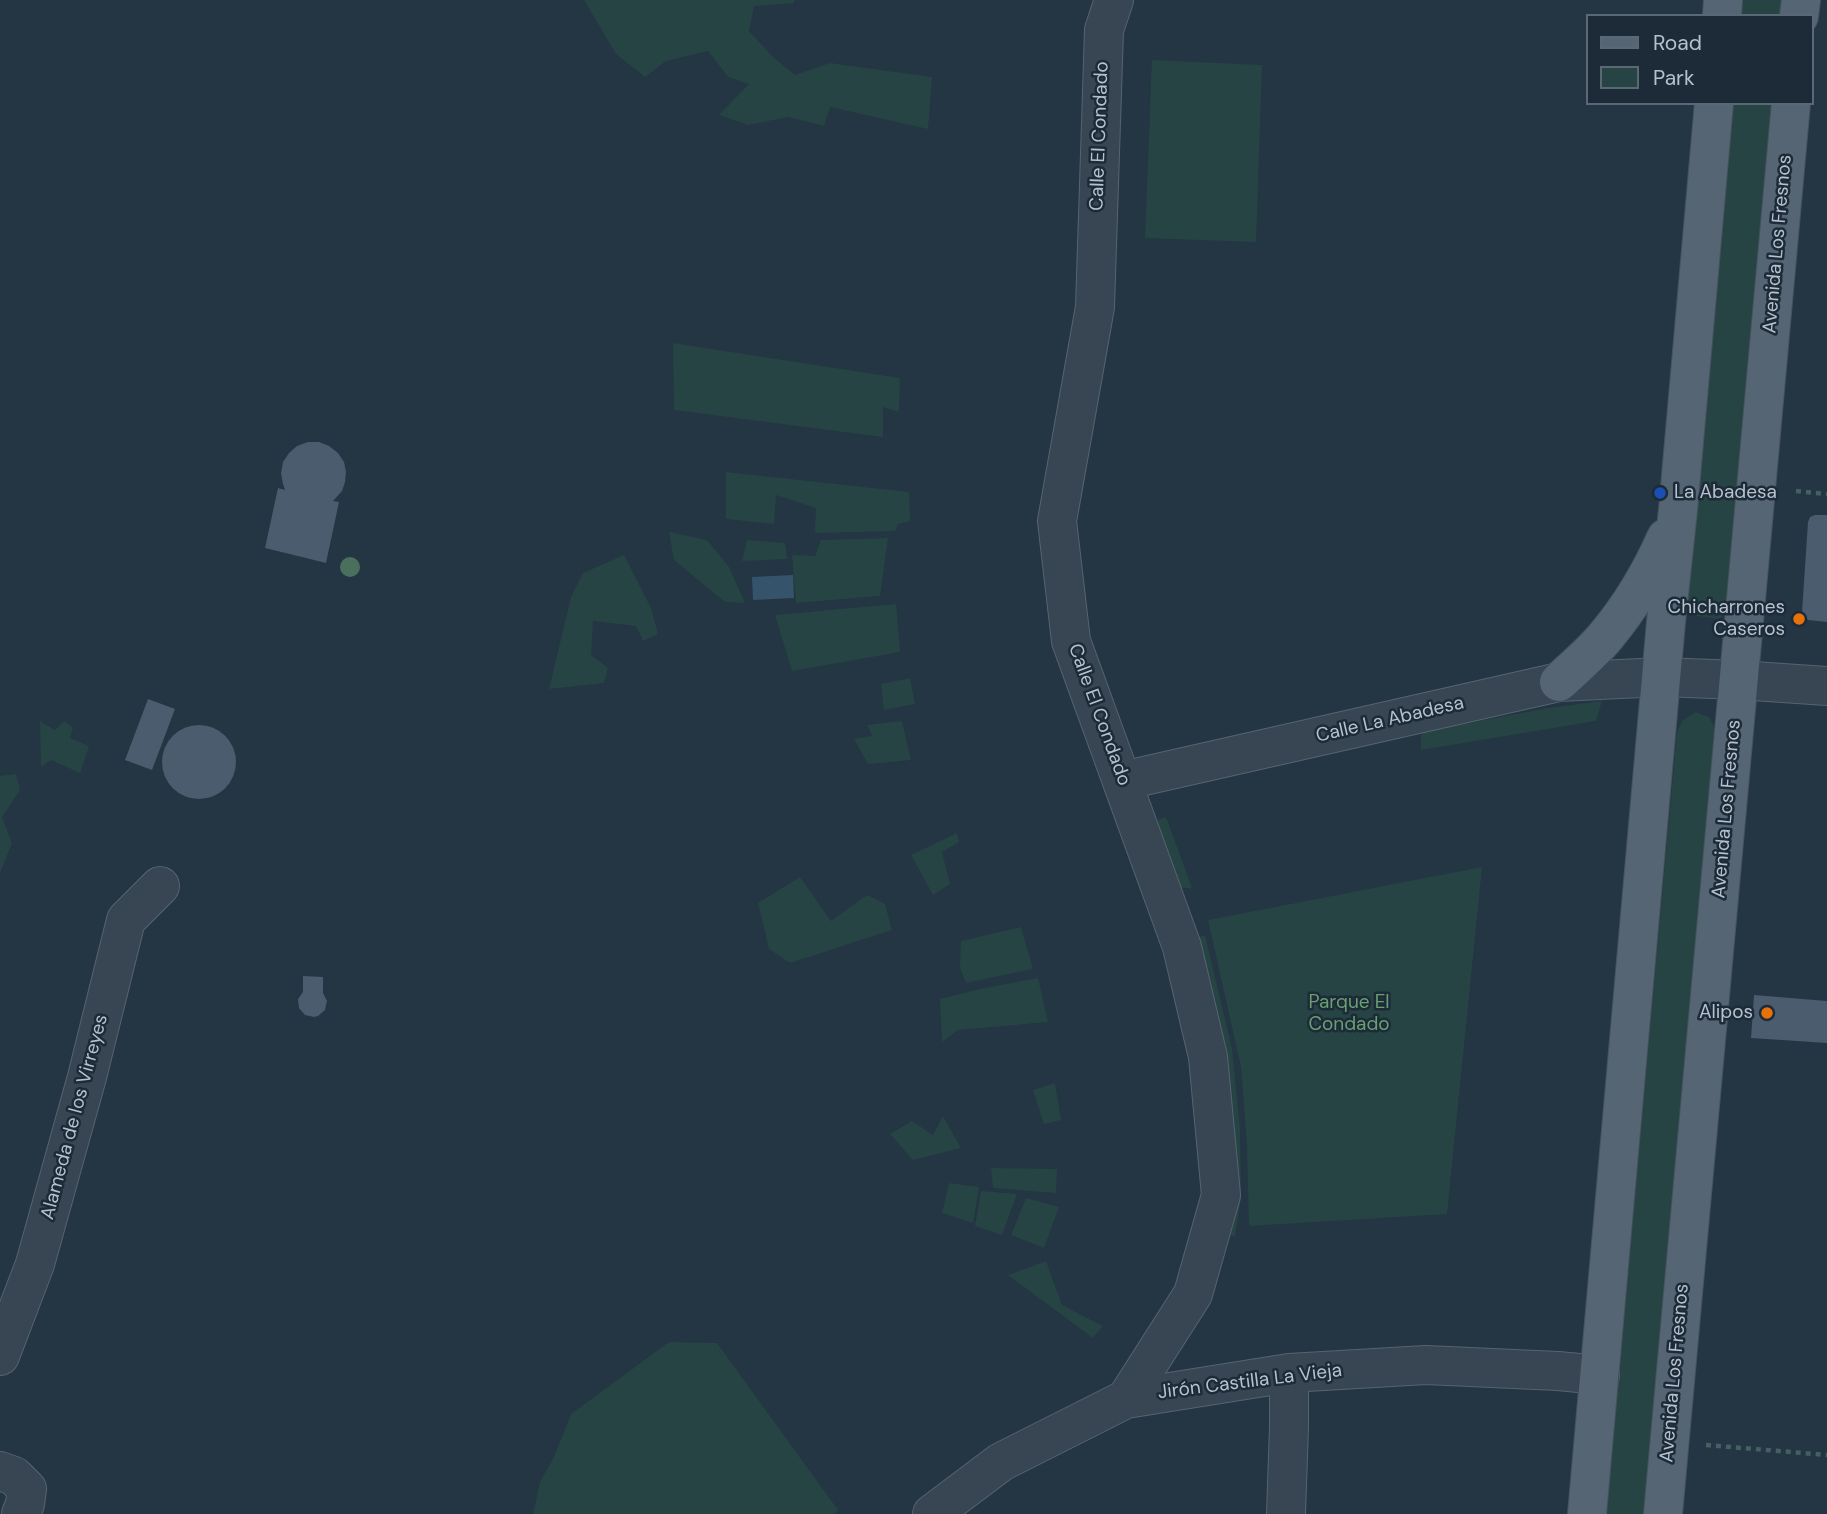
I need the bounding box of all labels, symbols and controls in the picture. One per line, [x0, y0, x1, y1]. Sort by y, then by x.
legend [1586, 14, 1813, 105]
text: Road [1653, 29, 1702, 57]
street label: Calle El Condado [1086, 61, 1114, 211]
text: Park [1653, 64, 1694, 92]
street label: Avenida Los Fresnos [1759, 154, 1797, 334]
place label: La Abadesa [1674, 482, 1777, 504]
marker: La Abadesa [1652, 485, 1668, 501]
place label: Chicharrones Caseros [1668, 597, 1785, 641]
marker: Chicharrones Caseros [1791, 611, 1807, 627]
street label: Calle El Condado [1063, 641, 1135, 789]
street label: Calle La Abadesa [1314, 692, 1466, 748]
street label: Avenida Los Fresnos [1708, 719, 1746, 899]
park label: Parque El Condado [1308, 992, 1390, 1036]
place label: Alipos [1699, 1002, 1753, 1024]
marker: Alipos [1759, 1005, 1775, 1021]
street label: Alameda de los Virreyes [37, 1012, 113, 1222]
street label: Avenida Los Fresnos [1656, 1283, 1694, 1463]
street label: Jirón Castilla La Vieja [1157, 1359, 1343, 1405]

